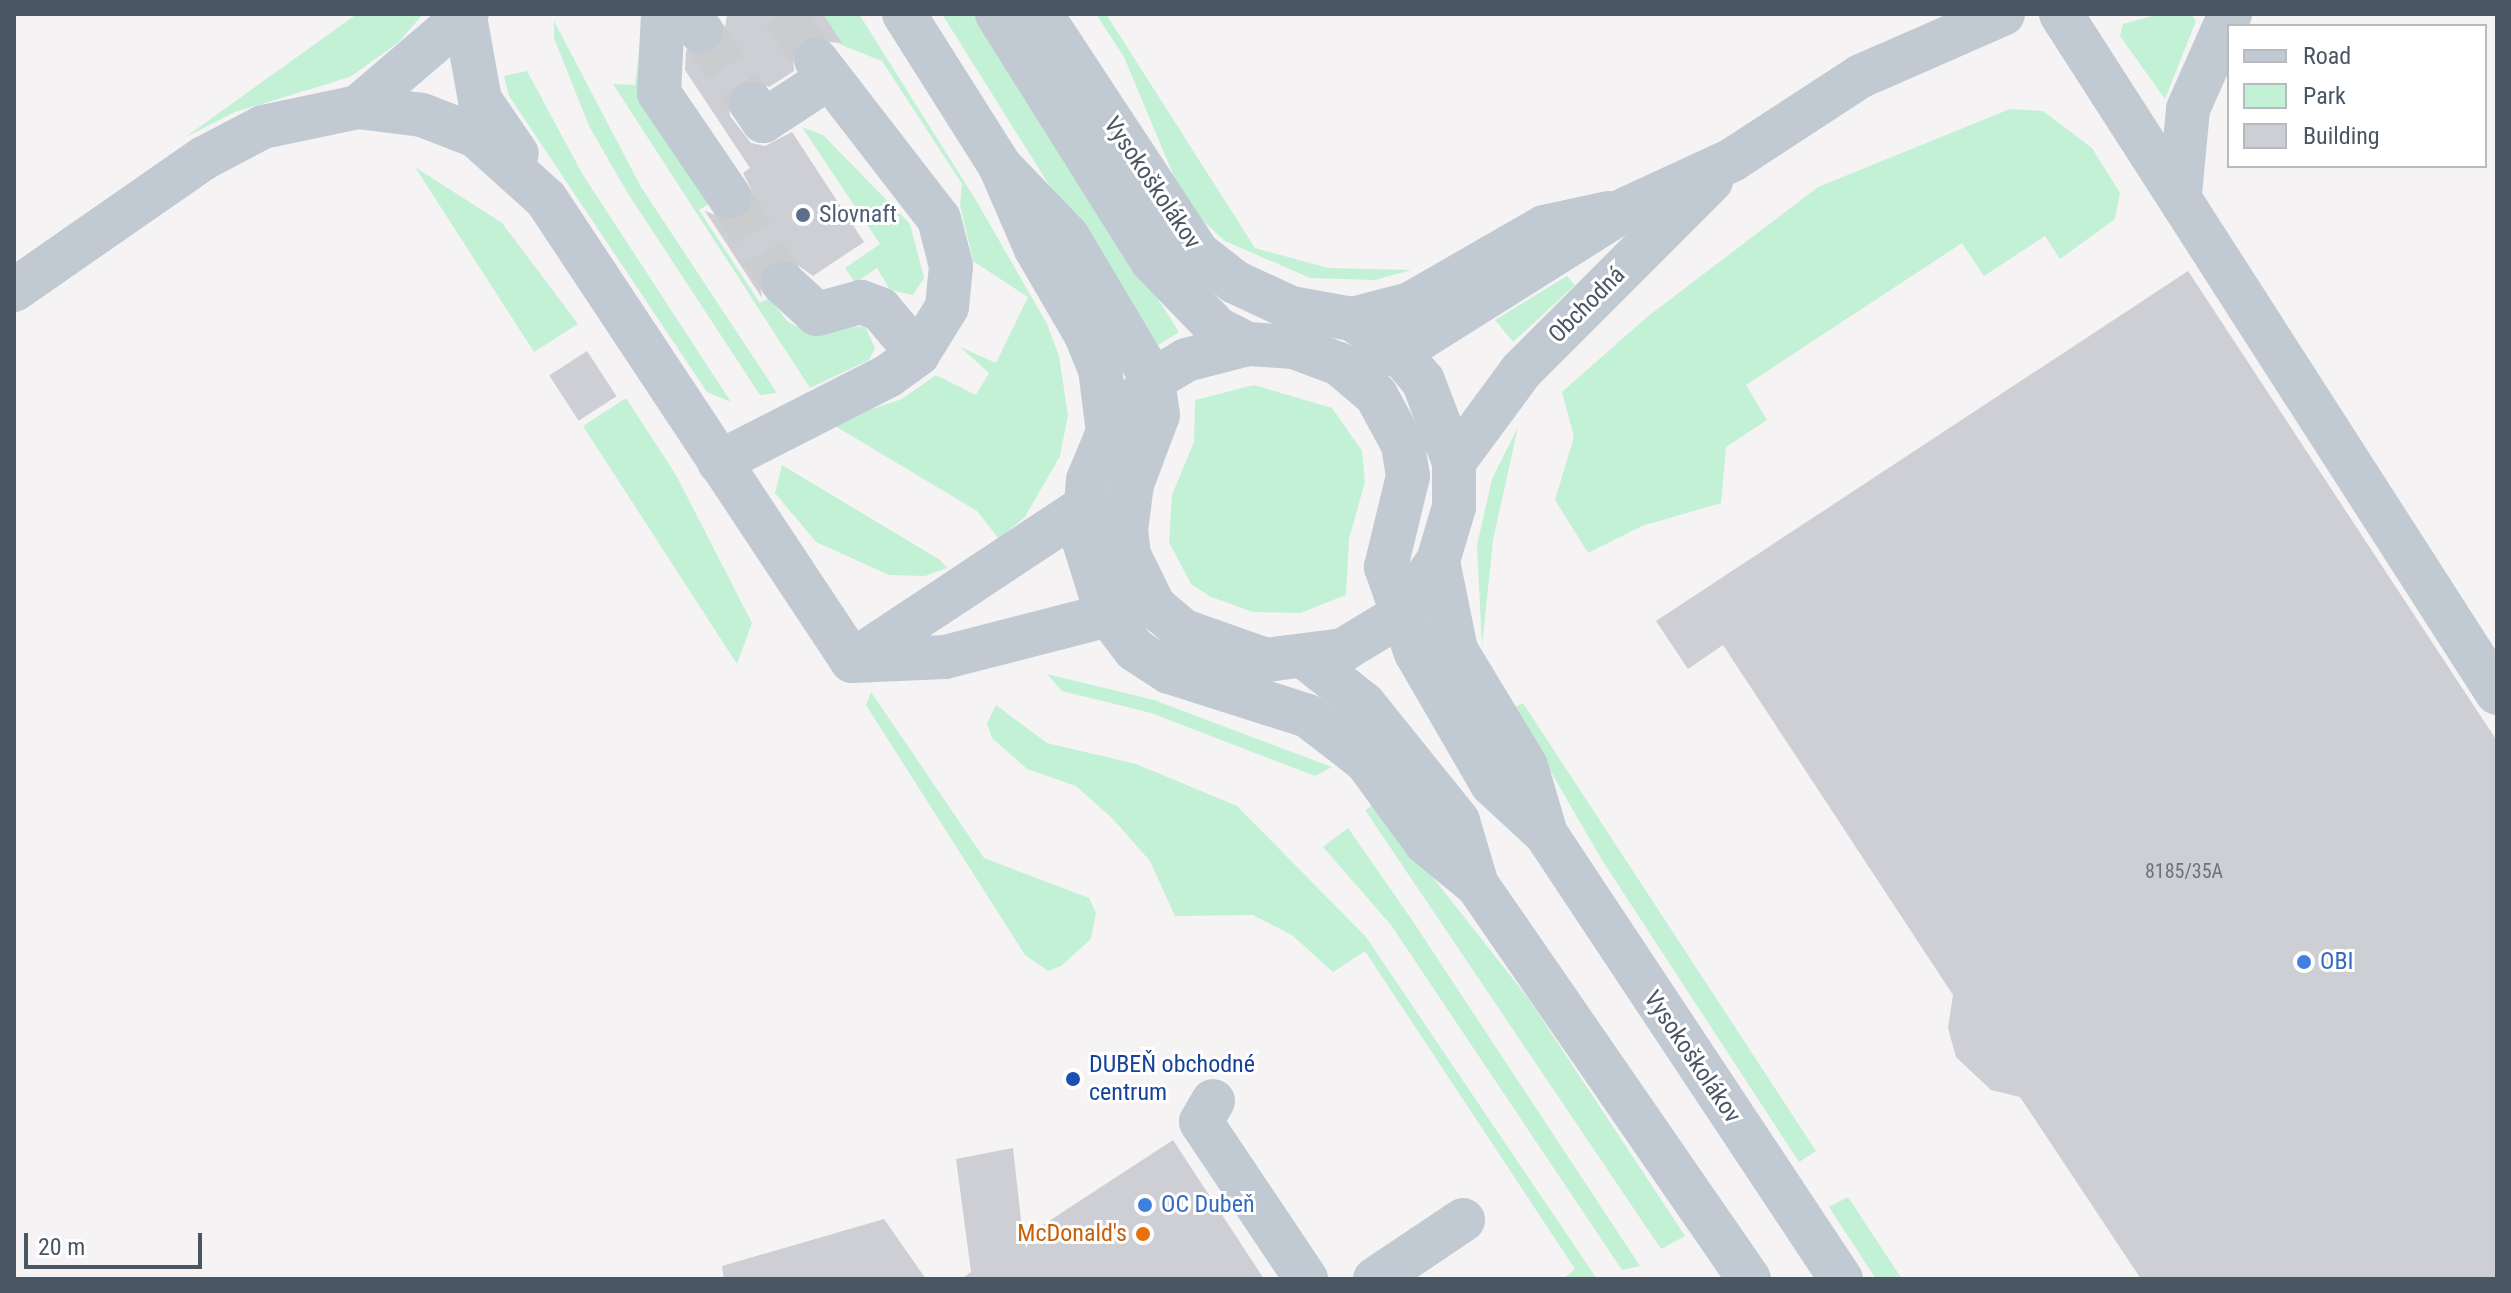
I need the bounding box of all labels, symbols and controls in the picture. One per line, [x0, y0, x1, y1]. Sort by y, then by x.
legend [2227, 24, 2487, 168]
text: Road [2303, 42, 2351, 70]
text: Park [2303, 82, 2346, 110]
street label: Vysokoškolákov [1097, 112, 1207, 254]
text: Building [2303, 122, 2380, 150]
place label: Slovnaft [819, 201, 897, 229]
marker: Slovnaft [794, 206, 812, 224]
street label: Obchodná [1543, 261, 1631, 349]
house number: 8185/35A [2145, 859, 2223, 883]
place label: OBI [2320, 948, 2354, 976]
marker: OBI [2295, 953, 2313, 971]
street label: Vysokoškolákov [1637, 986, 1747, 1128]
place label: DUBEŇ obchodné centrum [1089, 1051, 1255, 1107]
marker: DUBEŇ obchodné centrum [1064, 1070, 1082, 1088]
place label: OC Dubeň [1161, 1191, 1255, 1219]
marker: OC Dubeň [1136, 1196, 1154, 1214]
scale bar [28, 1217, 206, 1267]
place label: McDonald's [1017, 1220, 1127, 1248]
marker: McDonald's [1134, 1225, 1152, 1243]
text: 20 m [38, 1233, 85, 1261]

